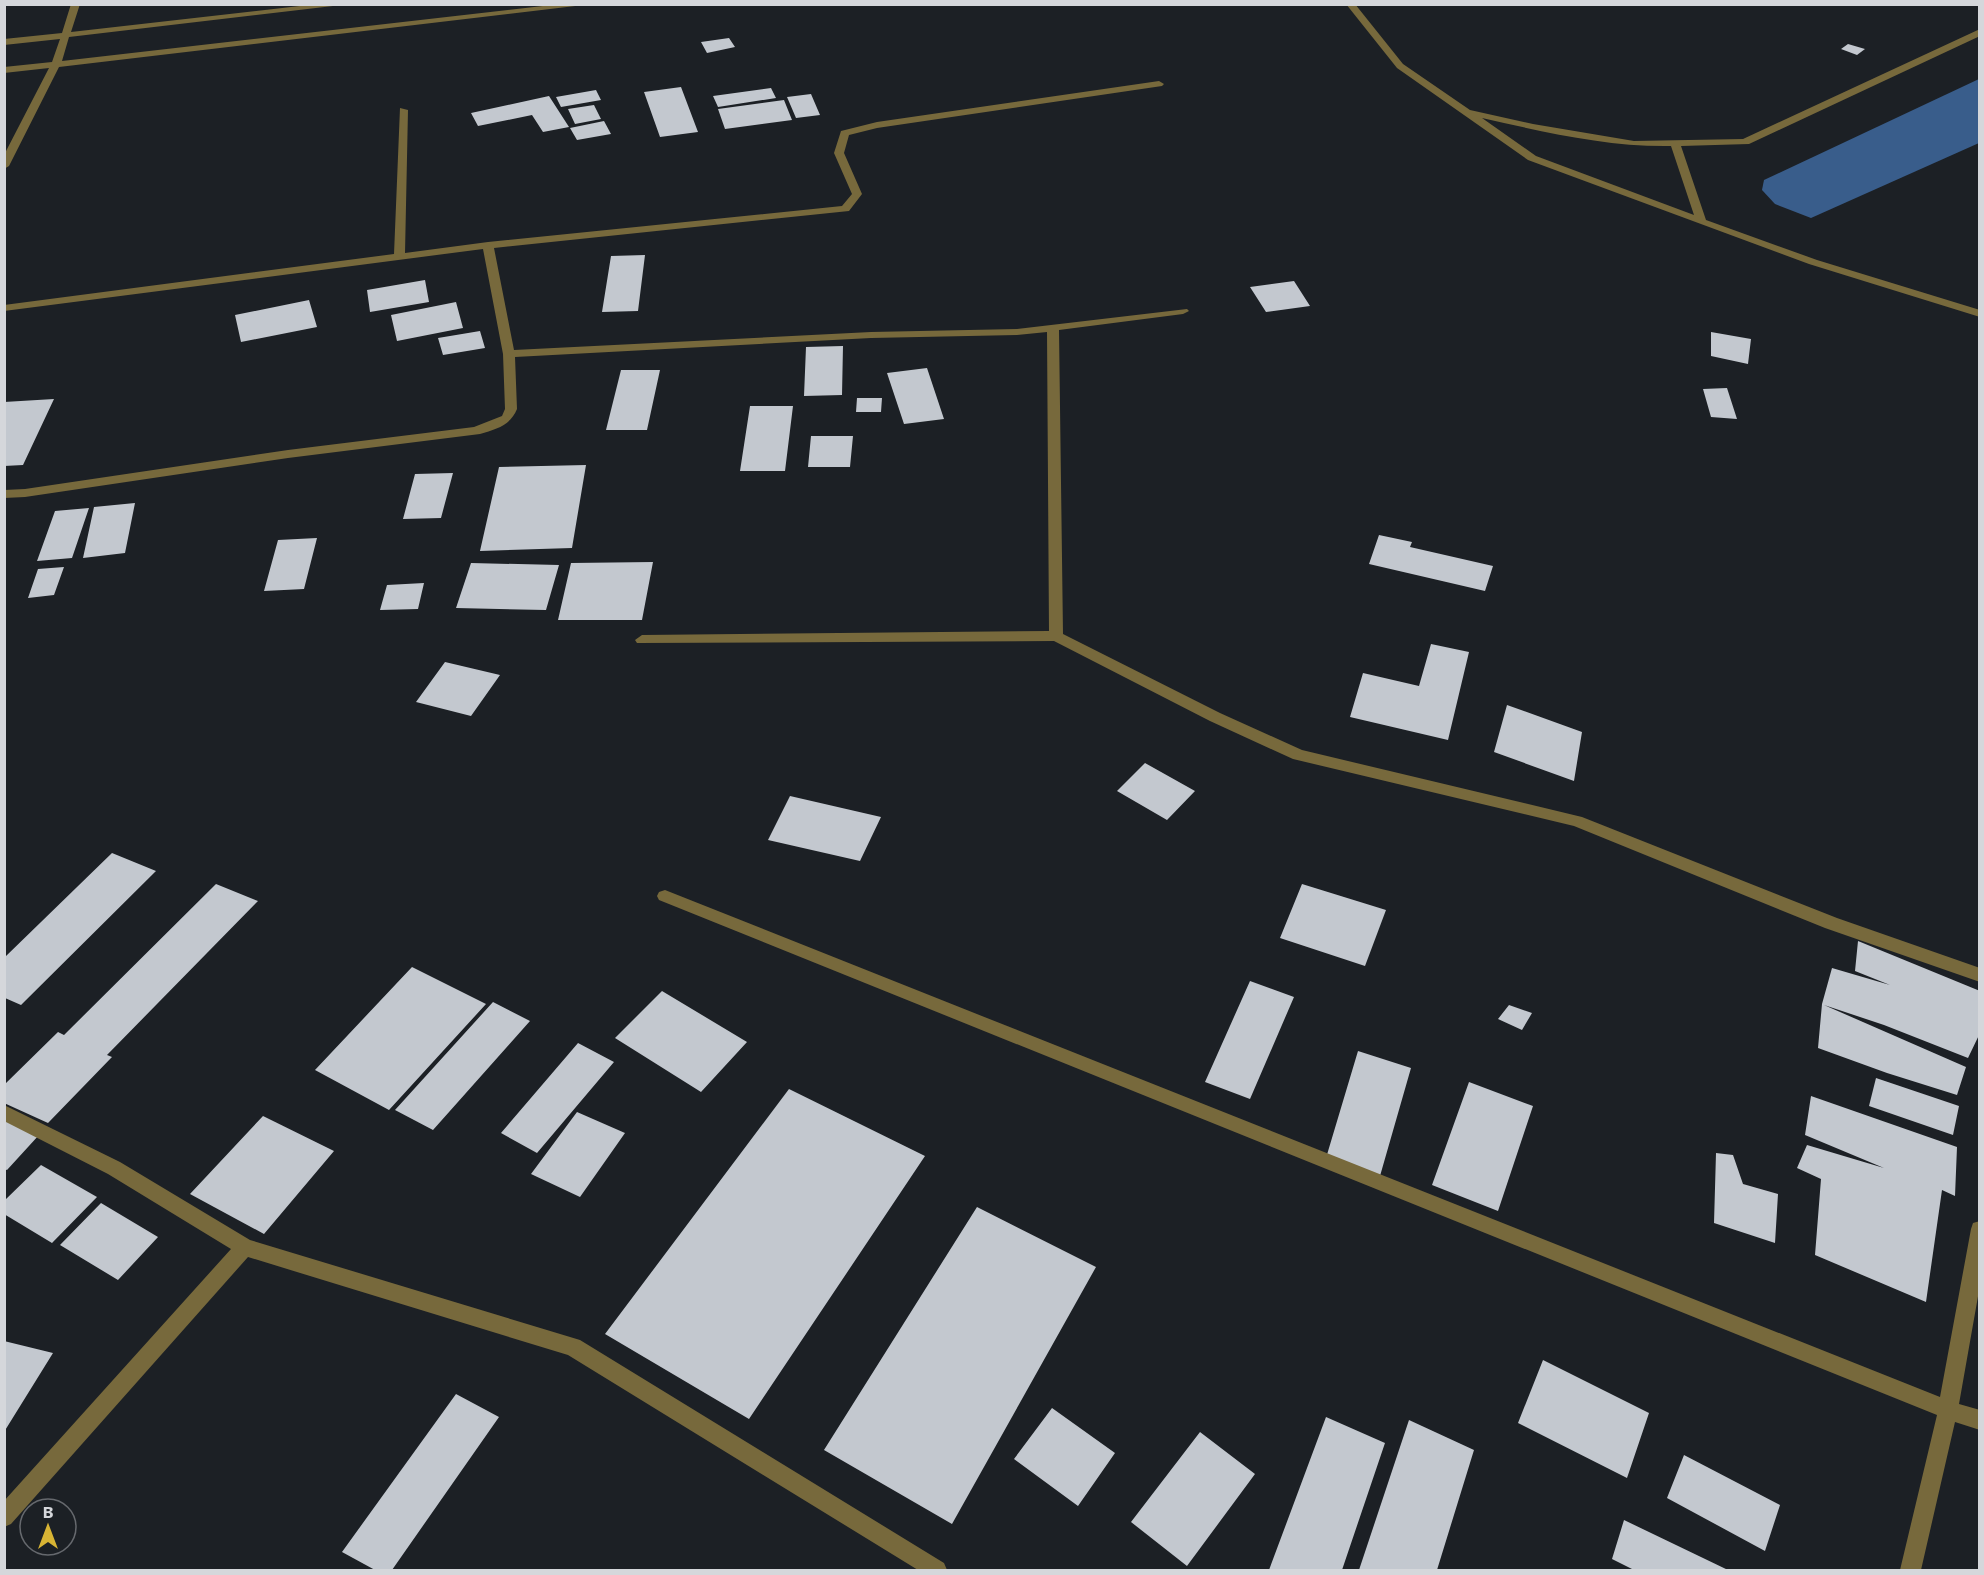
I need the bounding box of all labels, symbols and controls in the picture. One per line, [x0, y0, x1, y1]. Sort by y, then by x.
north arrow [18, 1497, 78, 1557]
text: B [43, 1502, 54, 1521]

